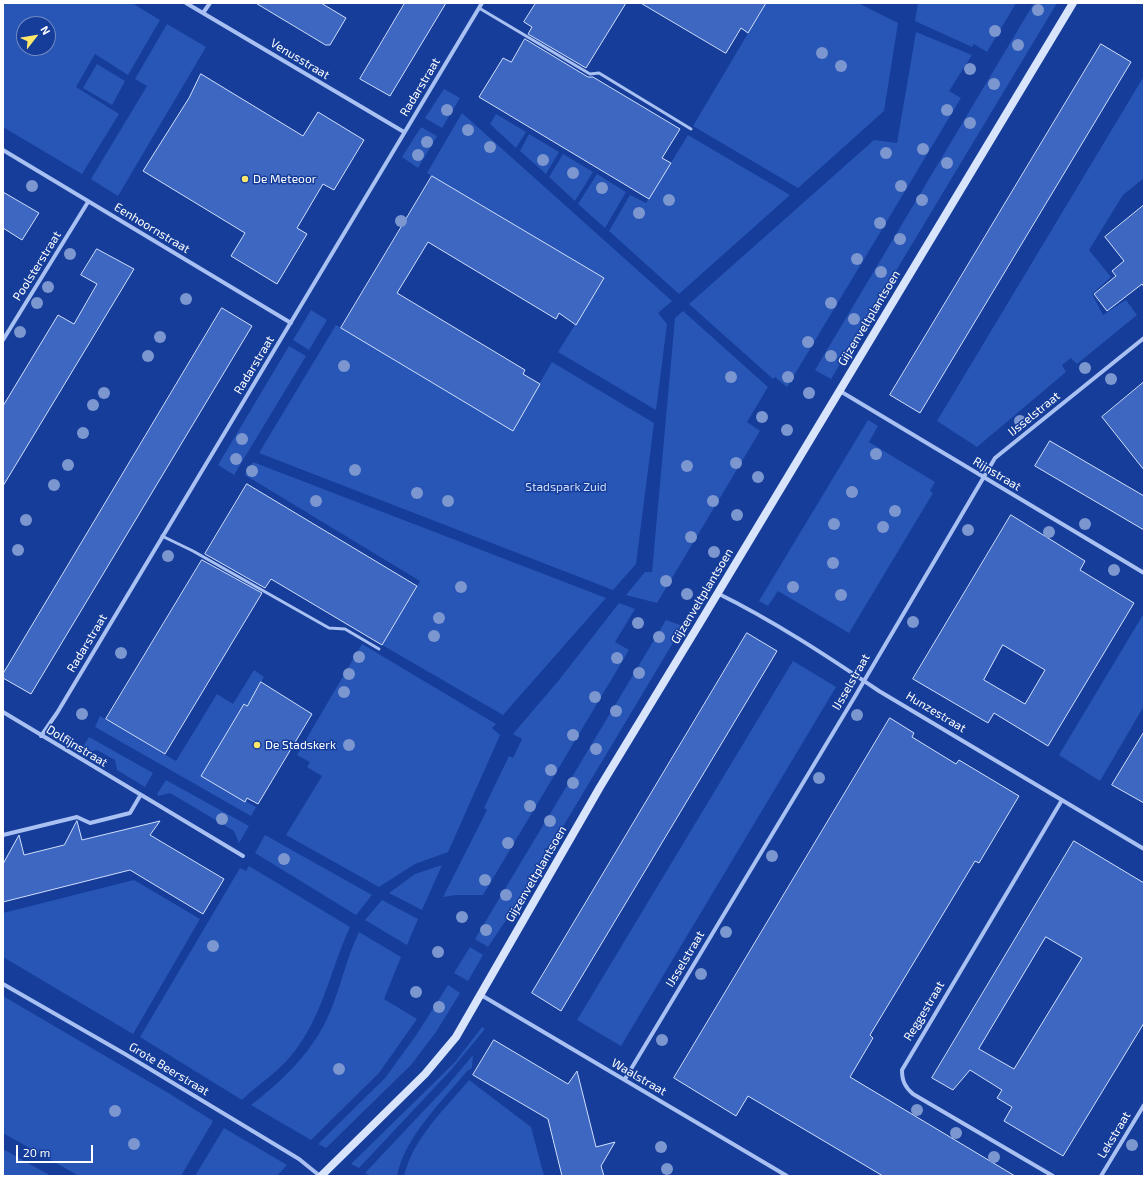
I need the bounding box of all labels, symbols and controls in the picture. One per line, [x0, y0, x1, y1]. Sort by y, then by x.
north arrow [16, 16, 56, 56]
text: N [38, 23, 53, 37]
street label: Venusstraat [268, 36, 332, 82]
street label: Radarstraat [397, 55, 443, 119]
place label: De Meteoor [253, 172, 317, 186]
marker: De Meteoor [240, 174, 250, 184]
street label: Eenhoornstraat [112, 200, 192, 256]
street label: Poolsterstraat [10, 229, 64, 303]
street label: Gijzenveltplantsoen [835, 268, 903, 368]
street label: Radarstraat [231, 333, 277, 397]
street label: IJsselstraat [1005, 389, 1063, 439]
street label: Rijnstraat [970, 454, 1024, 494]
park label: Stadspark Zuid [525, 480, 607, 494]
street label: Gijzenveltplantsoen [668, 546, 736, 646]
street label: Radarstraat [64, 611, 110, 675]
street label: IJsselstraat [829, 651, 873, 713]
street label: Hunzestraat [903, 688, 969, 736]
street label: Dolfijnstraat [44, 722, 110, 770]
place label: De Stadskerk [265, 738, 336, 752]
marker: De Stadskerk [252, 740, 262, 750]
street label: Gijzenveltplantsoen [503, 823, 569, 925]
street label: IJsselstraat [663, 928, 707, 990]
street label: Reggestraat [901, 979, 947, 1043]
street label: Grote Beerstraat [126, 1039, 212, 1099]
street label: Waalstraat [609, 1055, 669, 1099]
street label: Lekstraat [1094, 1109, 1134, 1161]
scale bar [18, 1137, 95, 1163]
text: 20 m [23, 1145, 50, 1159]

